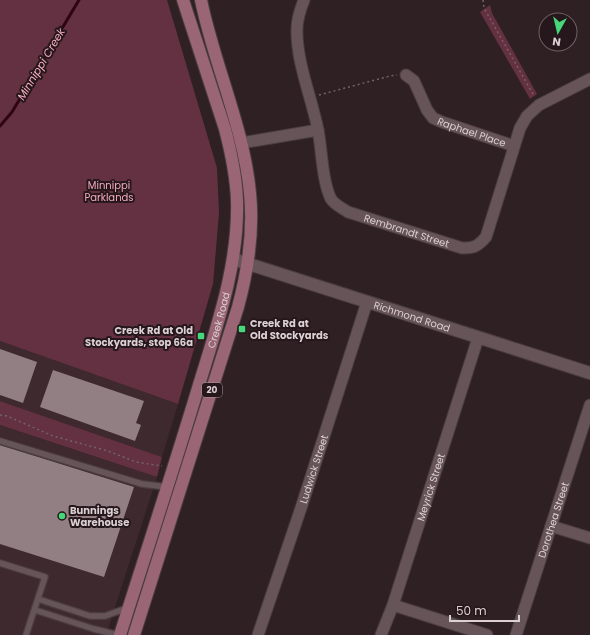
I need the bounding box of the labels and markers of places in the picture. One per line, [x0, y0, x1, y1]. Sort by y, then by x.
place label: Creek Rd at Old Stockyards [250, 316, 329, 343]
place label: Creek Rd at Old Stockyards, stop 66a [85, 323, 193, 350]
marker: Creek Rd at Old Stockyards [237, 324, 247, 334]
marker: Creek Rd at Old Stockyards, stop 66a [196, 331, 206, 341]
place label: Bunnings Warehouse [70, 503, 129, 530]
marker: Bunnings Warehouse [57, 511, 67, 521]

